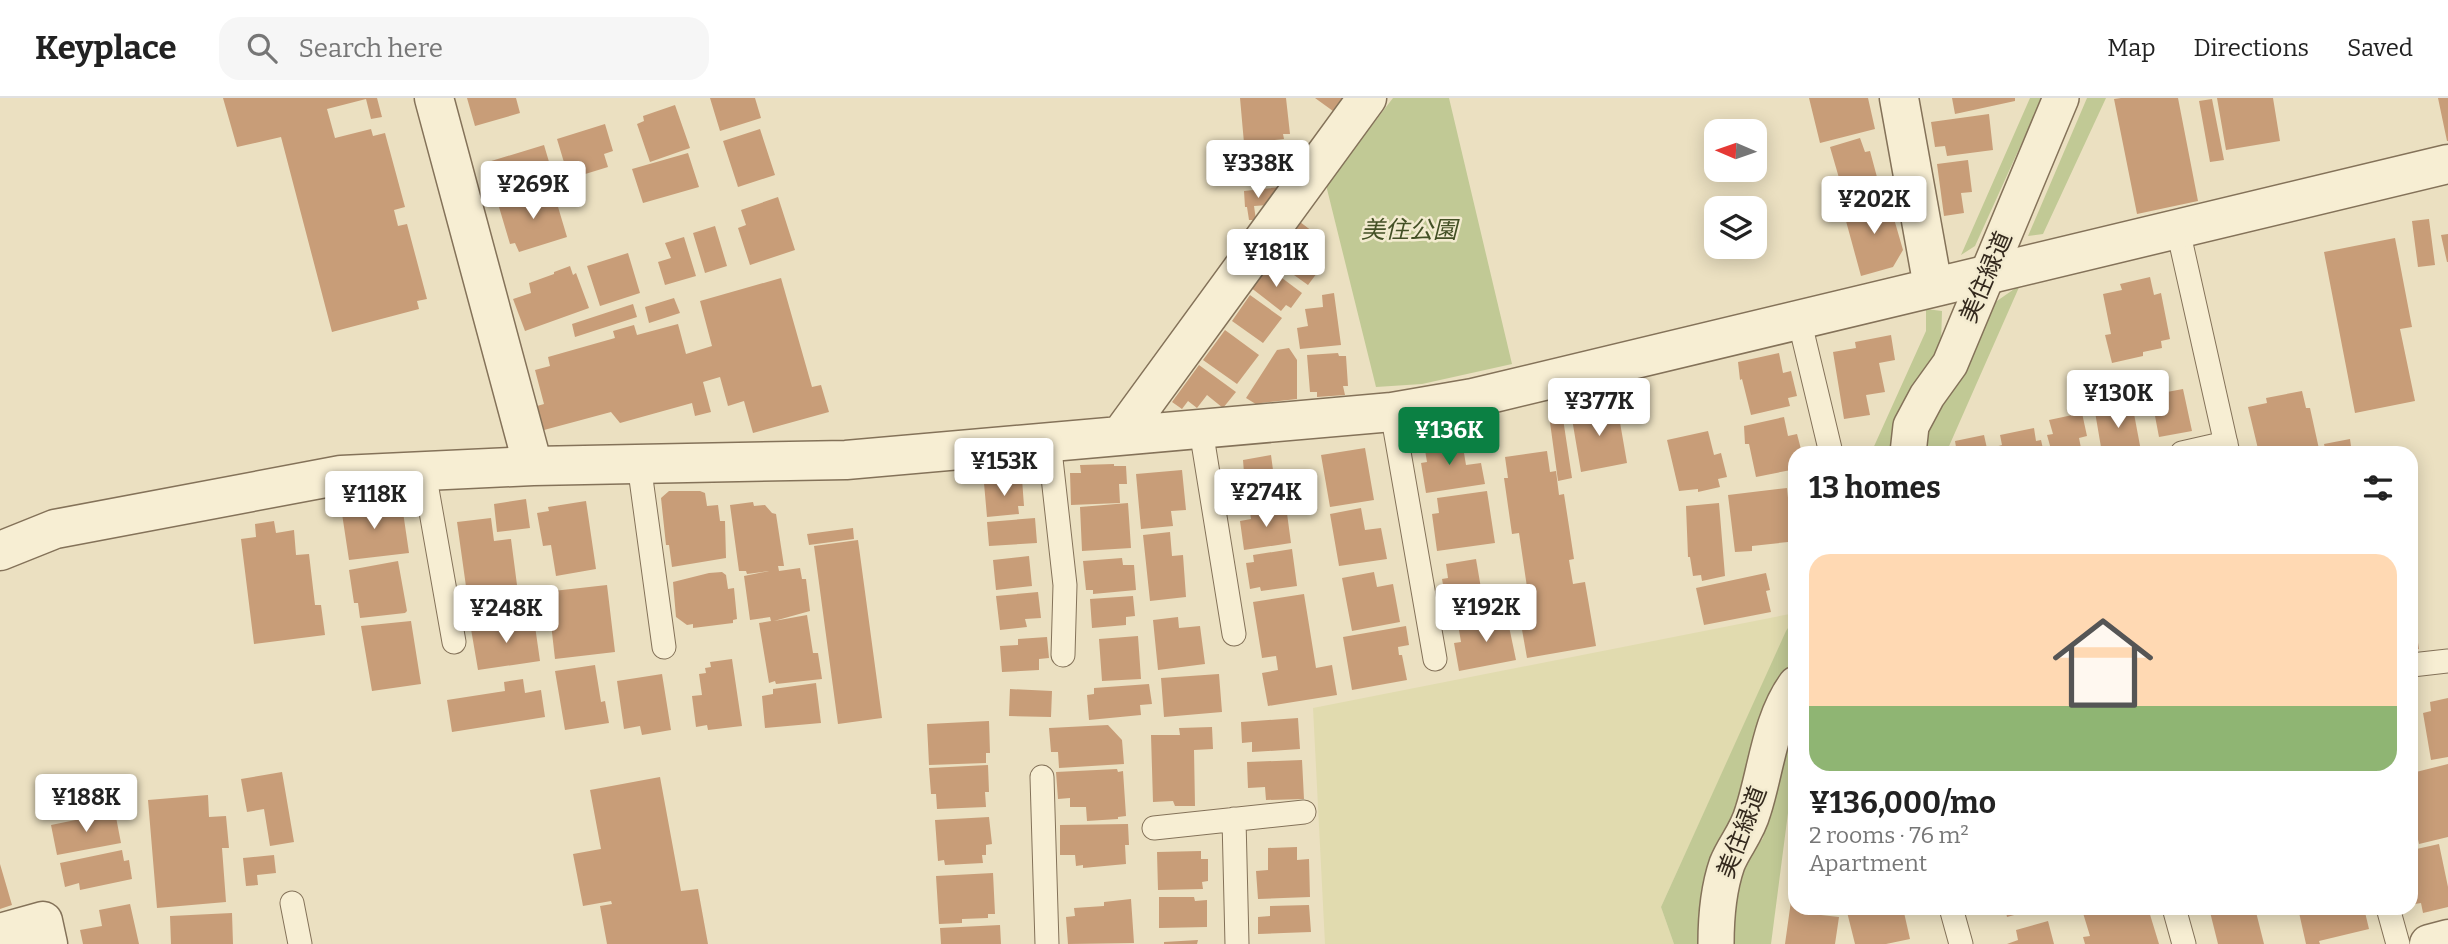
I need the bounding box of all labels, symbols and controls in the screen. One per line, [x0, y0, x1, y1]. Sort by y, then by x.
search box [219, 17, 709, 80]
text: Keyplace [35, 28, 177, 68]
icon: search [243, 29, 281, 67]
text: Search here [299, 33, 443, 64]
text: Map [2107, 34, 2156, 62]
text: Directions [2194, 34, 2309, 62]
text: Saved [2347, 34, 2413, 62]
north arrow [1704, 119, 1768, 182]
map controls [1704, 119, 1767, 259]
pin: ¥338K [1209, 140, 1307, 200]
text: ¥338K [1222, 149, 1294, 177]
pin: ¥269K [484, 162, 582, 221]
text: ¥269K [497, 170, 569, 198]
pin: ¥202K [1825, 176, 1923, 236]
text: ¥202K [1837, 185, 1911, 213]
button: layers [1704, 196, 1767, 259]
park label: 美住公園 [1361, 216, 1460, 244]
street label: 美住緑道 [1954, 227, 2018, 327]
pin: ¥181K [1227, 230, 1325, 289]
text: ¥181K [1243, 238, 1309, 266]
pin: ¥130K [2069, 370, 2167, 430]
pin: ¥377K [1550, 378, 1648, 438]
text: ¥130K [2083, 379, 2153, 407]
text: ¥377K [1564, 387, 1634, 415]
pin: ¥136K [1400, 408, 1498, 467]
text: ¥136K [1414, 416, 1484, 444]
pin: ¥153K [955, 438, 1053, 498]
text: ¥153K [970, 447, 1038, 475]
icon: filters [2359, 469, 2397, 507]
pin: ¥274K [1217, 470, 1315, 529]
text: 13 homes [1809, 470, 1941, 506]
pin: ¥118K [325, 472, 423, 531]
text: ¥274K [1230, 478, 1302, 506]
text: ¥118K [341, 480, 407, 508]
pin: ¥192K [1437, 584, 1535, 644]
pin: ¥248K [457, 586, 555, 645]
text: ¥192K [1452, 593, 1520, 621]
text: ¥248K [470, 594, 542, 622]
icon: home [2040, 600, 2166, 726]
pin: ¥188K [37, 774, 135, 834]
street label: 美住緑道 [1712, 782, 1772, 882]
text: ¥188K [51, 783, 121, 811]
text: ¥136,000/mo [1809, 785, 1996, 821]
text: 2 rooms · 76 m² [1809, 821, 1969, 849]
text: Apartment [1809, 849, 1927, 877]

